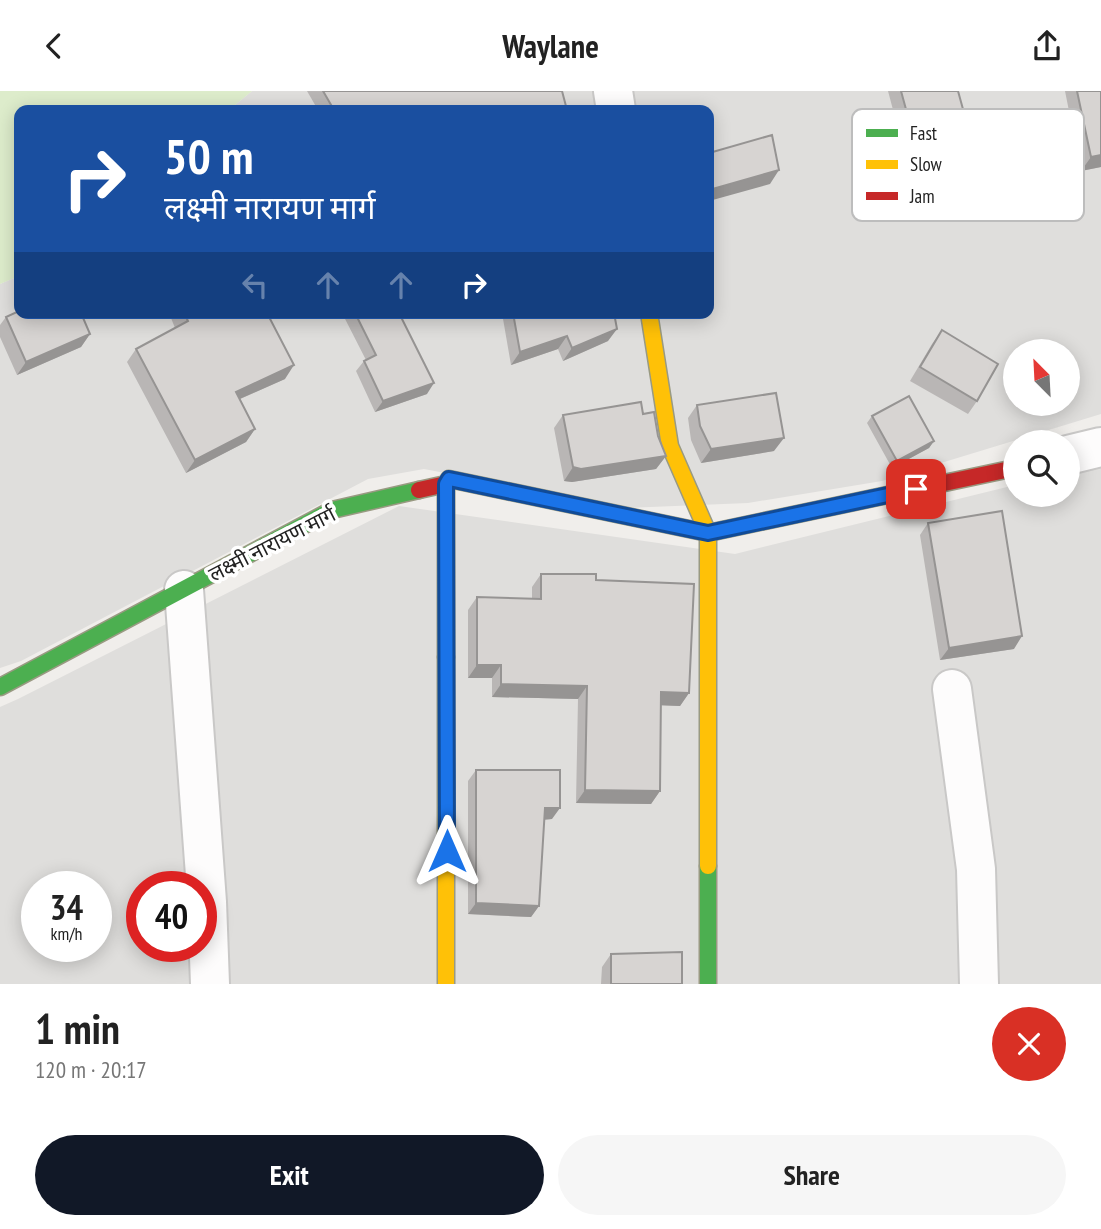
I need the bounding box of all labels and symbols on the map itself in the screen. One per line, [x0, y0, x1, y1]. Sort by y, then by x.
legend [852, 109, 1084, 221]
text: Fast [910, 121, 938, 145]
text: Slow [910, 152, 943, 176]
text: Jam [909, 184, 935, 208]
north arrow [1003, 339, 1080, 417]
pin [886, 459, 946, 519]
street label: लक्ष्मी नारायण मार्ग [204, 500, 341, 588]
position arrow [410, 814, 484, 888]
speed limit sign: 40 [126, 871, 217, 962]

